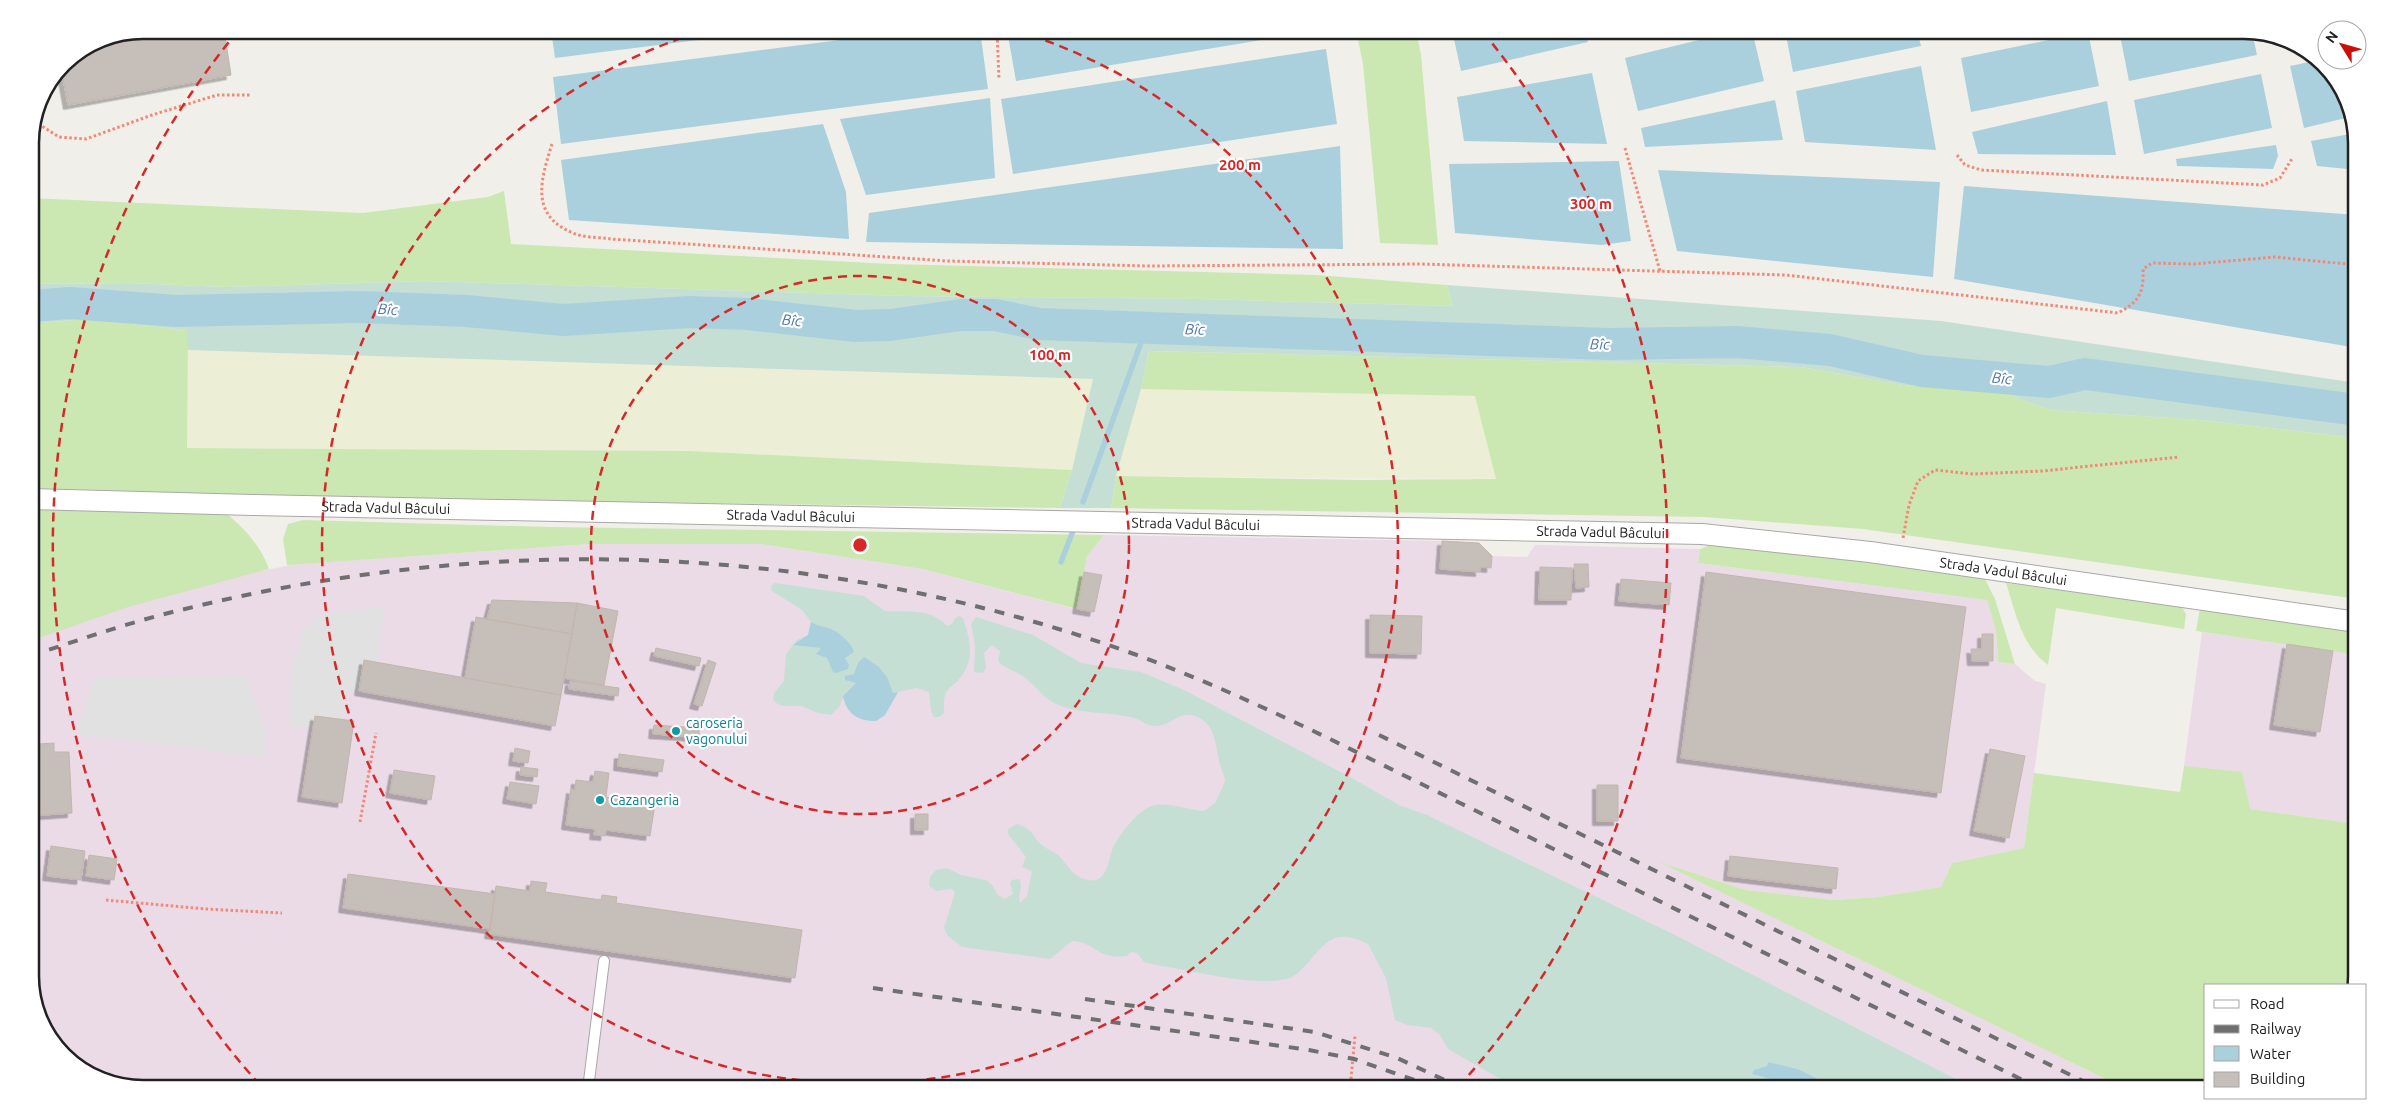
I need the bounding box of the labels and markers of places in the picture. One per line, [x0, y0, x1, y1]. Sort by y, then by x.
centre of rings [851, 536, 869, 554]
place label: caroseria vagonului [686, 715, 747, 747]
marker: caroseria vagonului [670, 725, 682, 737]
place label: Cazangeria [610, 792, 679, 808]
marker: Cazangeria [594, 794, 606, 806]

